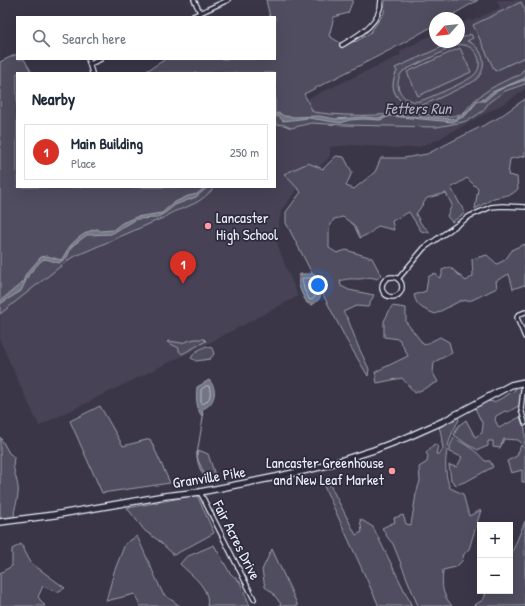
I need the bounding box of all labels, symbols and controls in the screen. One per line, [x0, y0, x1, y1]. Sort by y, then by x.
north arrow [429, 12, 465, 48]
search box [16, 16, 276, 60]
icon: search [30, 27, 52, 49]
text: Search here [62, 28, 126, 49]
text: Nearby [32, 87, 75, 110]
water label: Fetters Run [385, 97, 453, 119]
text: Main Building [71, 133, 143, 154]
text: 1 [44, 143, 48, 161]
text: 250 m [230, 143, 259, 161]
text: Place [71, 154, 96, 172]
place label: Lancaster High School [216, 207, 278, 245]
marker: Lancaster High School [203, 221, 213, 231]
pin: 1 [170, 251, 196, 284]
your location [308, 275, 328, 295]
place label: Lancaster Greenhouse and New Leaf Market [266, 452, 385, 490]
street label: Granville Pike [171, 461, 247, 493]
marker: Lancaster Greenhouse and New Leaf Market [387, 466, 397, 476]
street label: Fair Acres Drive [208, 496, 266, 583]
map controls [477, 522, 513, 594]
button: + [477, 522, 513, 558]
button: − [477, 558, 513, 594]

